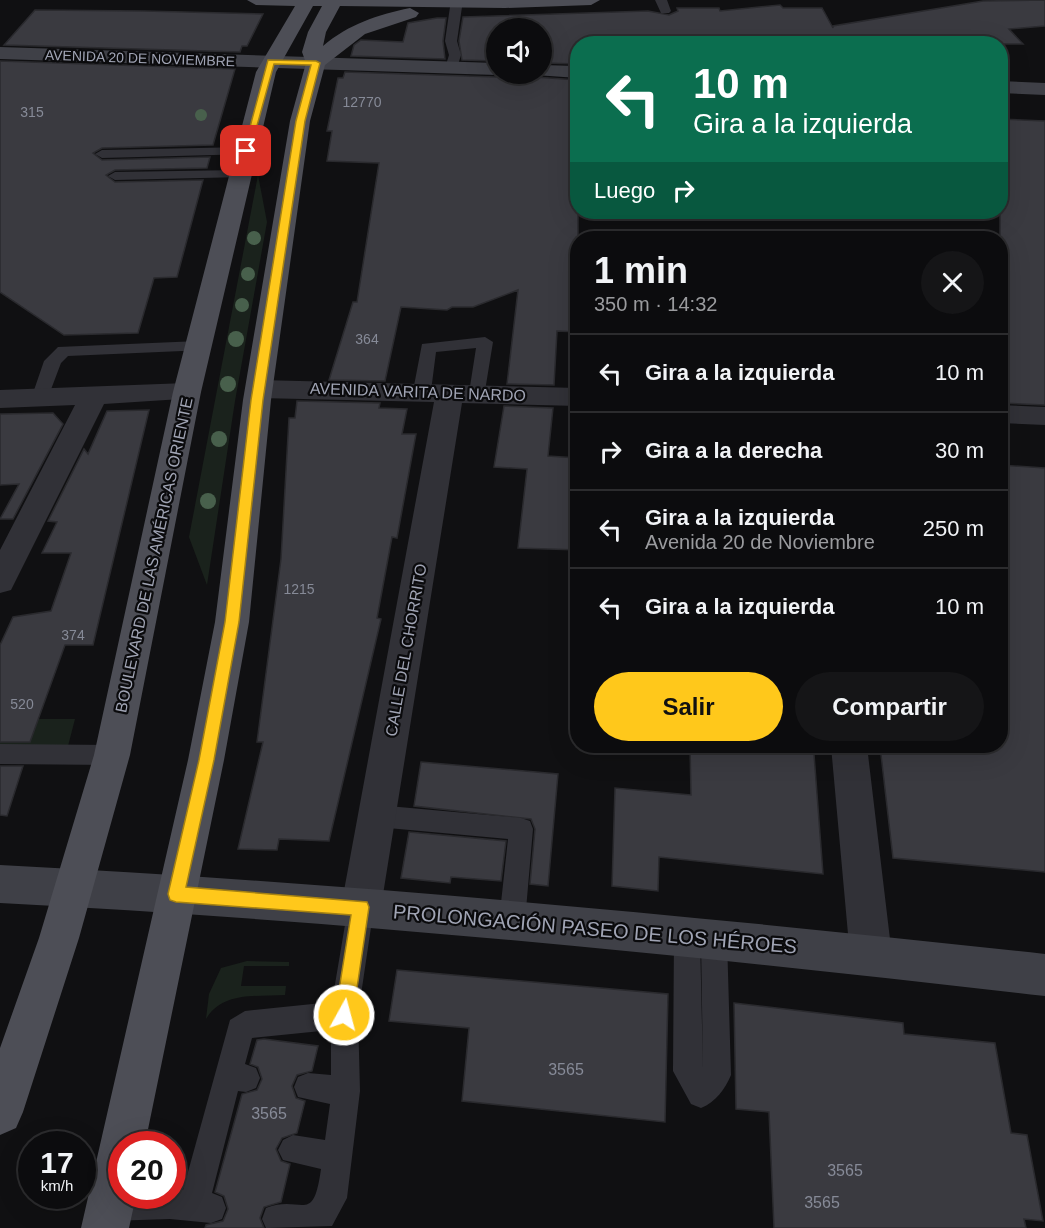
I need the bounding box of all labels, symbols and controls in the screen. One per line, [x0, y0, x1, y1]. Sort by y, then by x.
map controls [486, 18, 552, 84]
button: sound [486, 18, 552, 84]
street label: AVENIDA 20 DE NOVIEMBRE [45, 47, 235, 69]
icon: left [594, 60, 672, 138]
text: 10 m [693, 60, 789, 107]
house number: 12770 [343, 94, 382, 110]
house number: 315 [20, 104, 44, 120]
text: Gira a la izquierda [693, 109, 912, 139]
pin [220, 125, 271, 176]
icon: arrive [229, 134, 262, 167]
icon: right [667, 174, 700, 207]
text: Luego [594, 178, 655, 203]
text: 1 min [594, 250, 688, 291]
button: close [921, 251, 984, 314]
text: 350 m · 14:32 [594, 293, 717, 315]
house number: 364 [355, 331, 379, 347]
icon: left [594, 357, 627, 390]
text: Gira a la izquierda [645, 360, 835, 385]
text: 10 m [935, 360, 984, 385]
street label: AVENIDA VARITA DE NARDO [310, 380, 526, 404]
street label: BOULEVARD DE LAS AMÉRICAS ORIENTE [111, 396, 196, 714]
icon: right [594, 435, 627, 468]
text: Gira a la derecha [645, 438, 822, 463]
text: 30 m [935, 438, 984, 463]
text: Gira a la izquierda [645, 505, 835, 530]
icon: left [594, 513, 627, 546]
text: 250 m [923, 516, 984, 541]
text: Avenida 20 de Noviembre [645, 531, 875, 553]
street label: CALLE DEL CHORRITO [382, 562, 430, 738]
house number: 1215 [283, 581, 315, 597]
icon: left [594, 591, 627, 624]
text: Gira a la izquierda [645, 594, 835, 619]
text: 10 m [935, 594, 984, 619]
house number: 374 [61, 627, 85, 643]
button: Salir [594, 672, 783, 741]
button: Compartir [795, 672, 984, 741]
house number: 520 [10, 696, 34, 712]
street label: PROLONGACIÓN PASEO DE LOS HÉROES [392, 900, 798, 958]
position arrow [312, 983, 376, 1047]
house number: 3565 [548, 1061, 584, 1078]
house number: 3565 [251, 1105, 287, 1122]
speed limit sign: 20 [108, 1131, 186, 1209]
text: 17 [40, 1146, 74, 1179]
house number: 3565 [827, 1162, 863, 1179]
text: km/h [41, 1177, 73, 1194]
house number: 3565 [804, 1194, 840, 1211]

